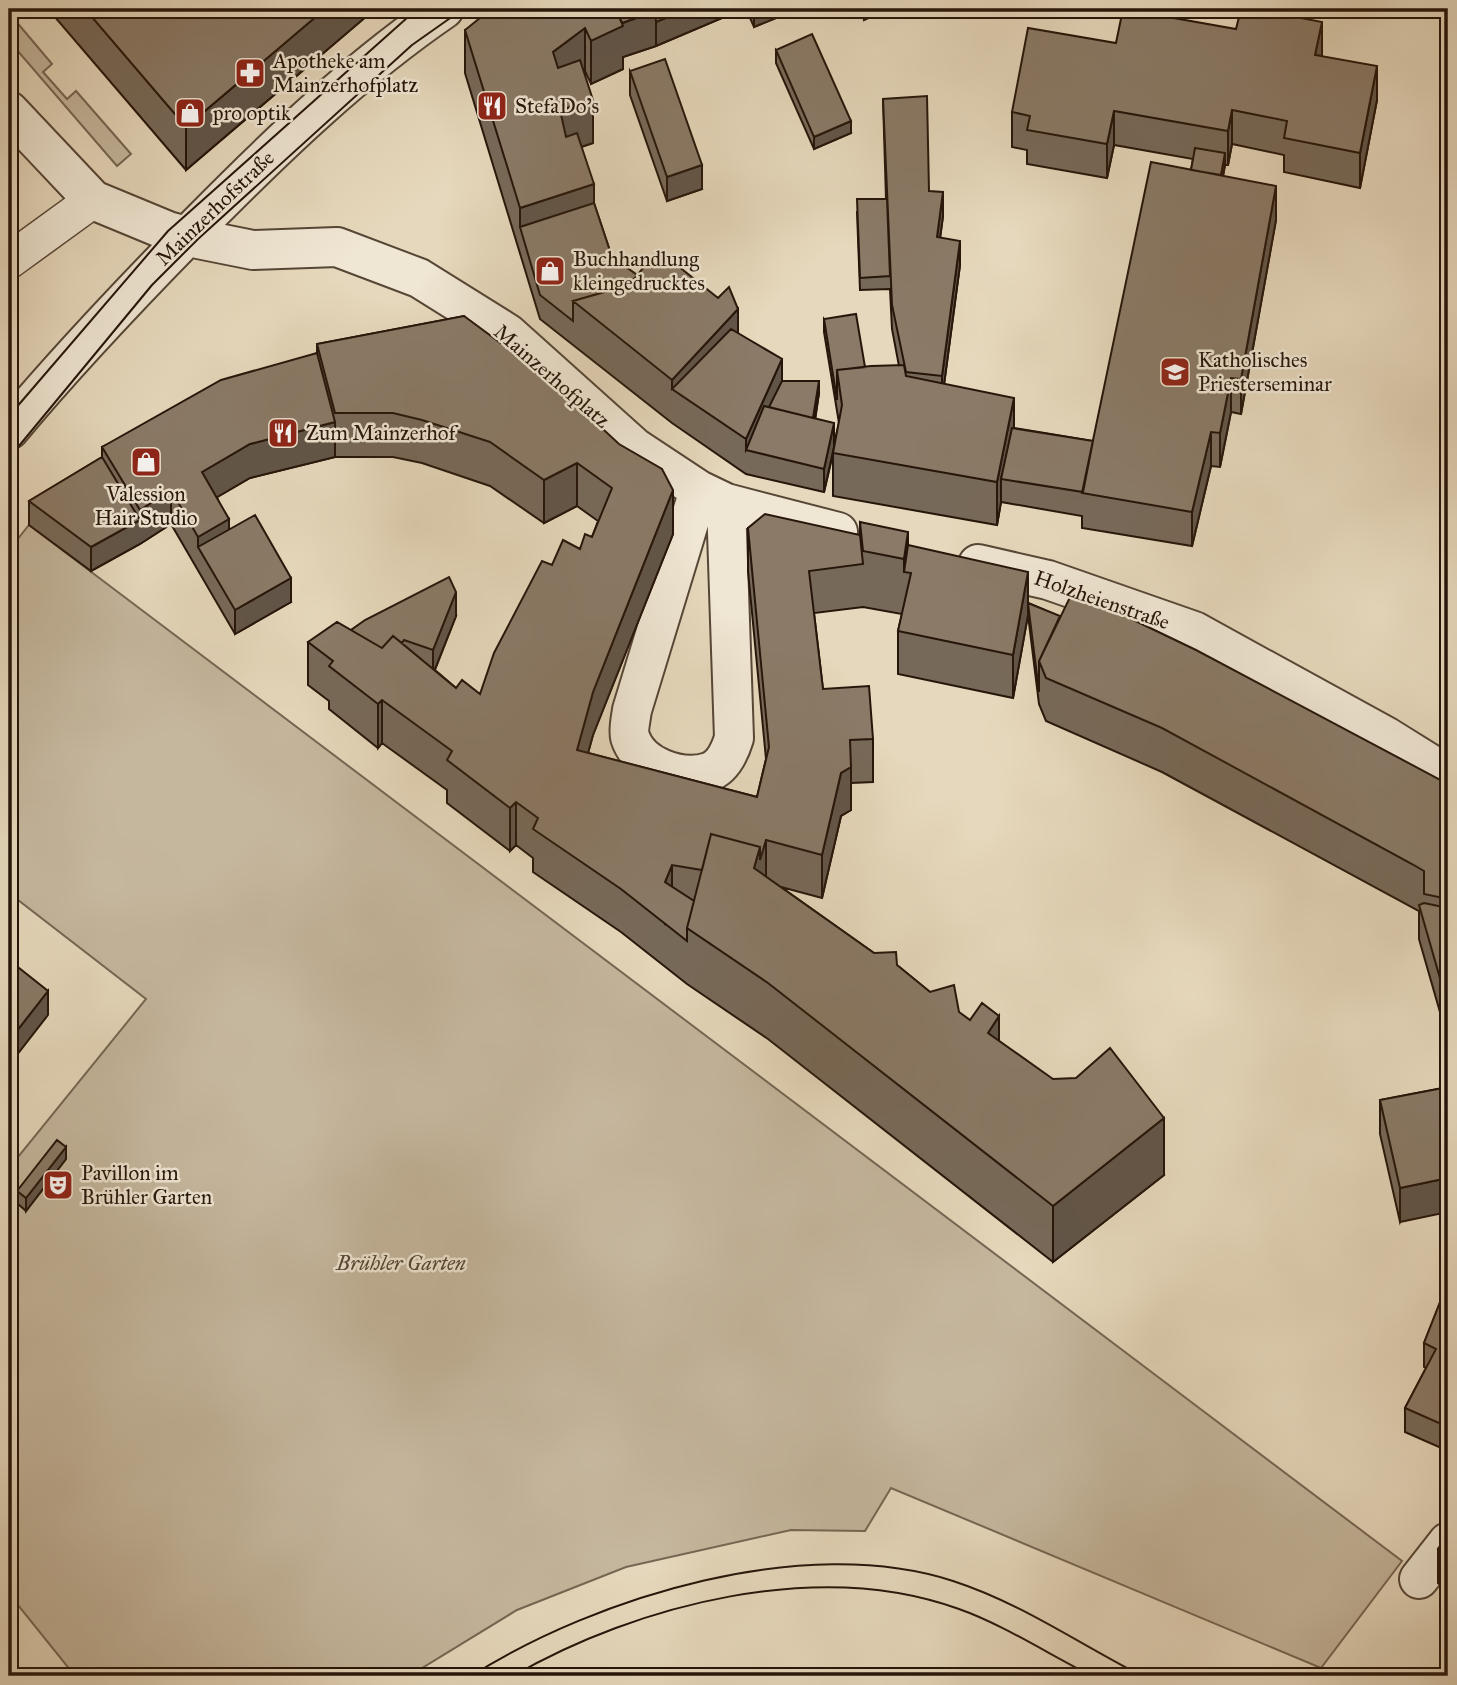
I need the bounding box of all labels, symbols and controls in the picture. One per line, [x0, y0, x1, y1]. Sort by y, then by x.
place label: Apotheke am Mainzerhofplatz [272, 48, 419, 98]
pharmacy icon: Apotheke am Mainzerhofplatz [233, 56, 267, 90]
restaurant icon: StefaDo's [475, 89, 509, 123]
place label: StefaDo's [515, 93, 599, 119]
shop icon: pro optik [173, 96, 207, 130]
place label: pro optik [212, 100, 291, 126]
street label: Mainzerhofstraße [150, 145, 280, 271]
place label: Buchhandlung kleingedrucktes [573, 246, 705, 296]
shop icon: Buchhandlung kleingedrucktes [533, 254, 567, 288]
street label: Mainzerhofplatz [489, 319, 616, 434]
place label: Katholisches Priesterseminar [1198, 347, 1332, 397]
school or university icon: Katholisches Priesterseminar [1158, 355, 1192, 389]
restaurant icon: Zum Mainzerhof [266, 416, 300, 450]
place label: Zum Mainzerhof [306, 420, 459, 446]
shop icon: Valession Hair Studio [129, 445, 163, 479]
place label: Valession Hair Studio [95, 481, 198, 531]
street label: Holzheienstraße [1031, 565, 1173, 635]
place label: Pavillon im Brühler Garten [81, 1160, 212, 1210]
theatre icon: Pavillon im Brühler Garten [41, 1168, 75, 1202]
park label: Brühler Garten [335, 1250, 466, 1276]

